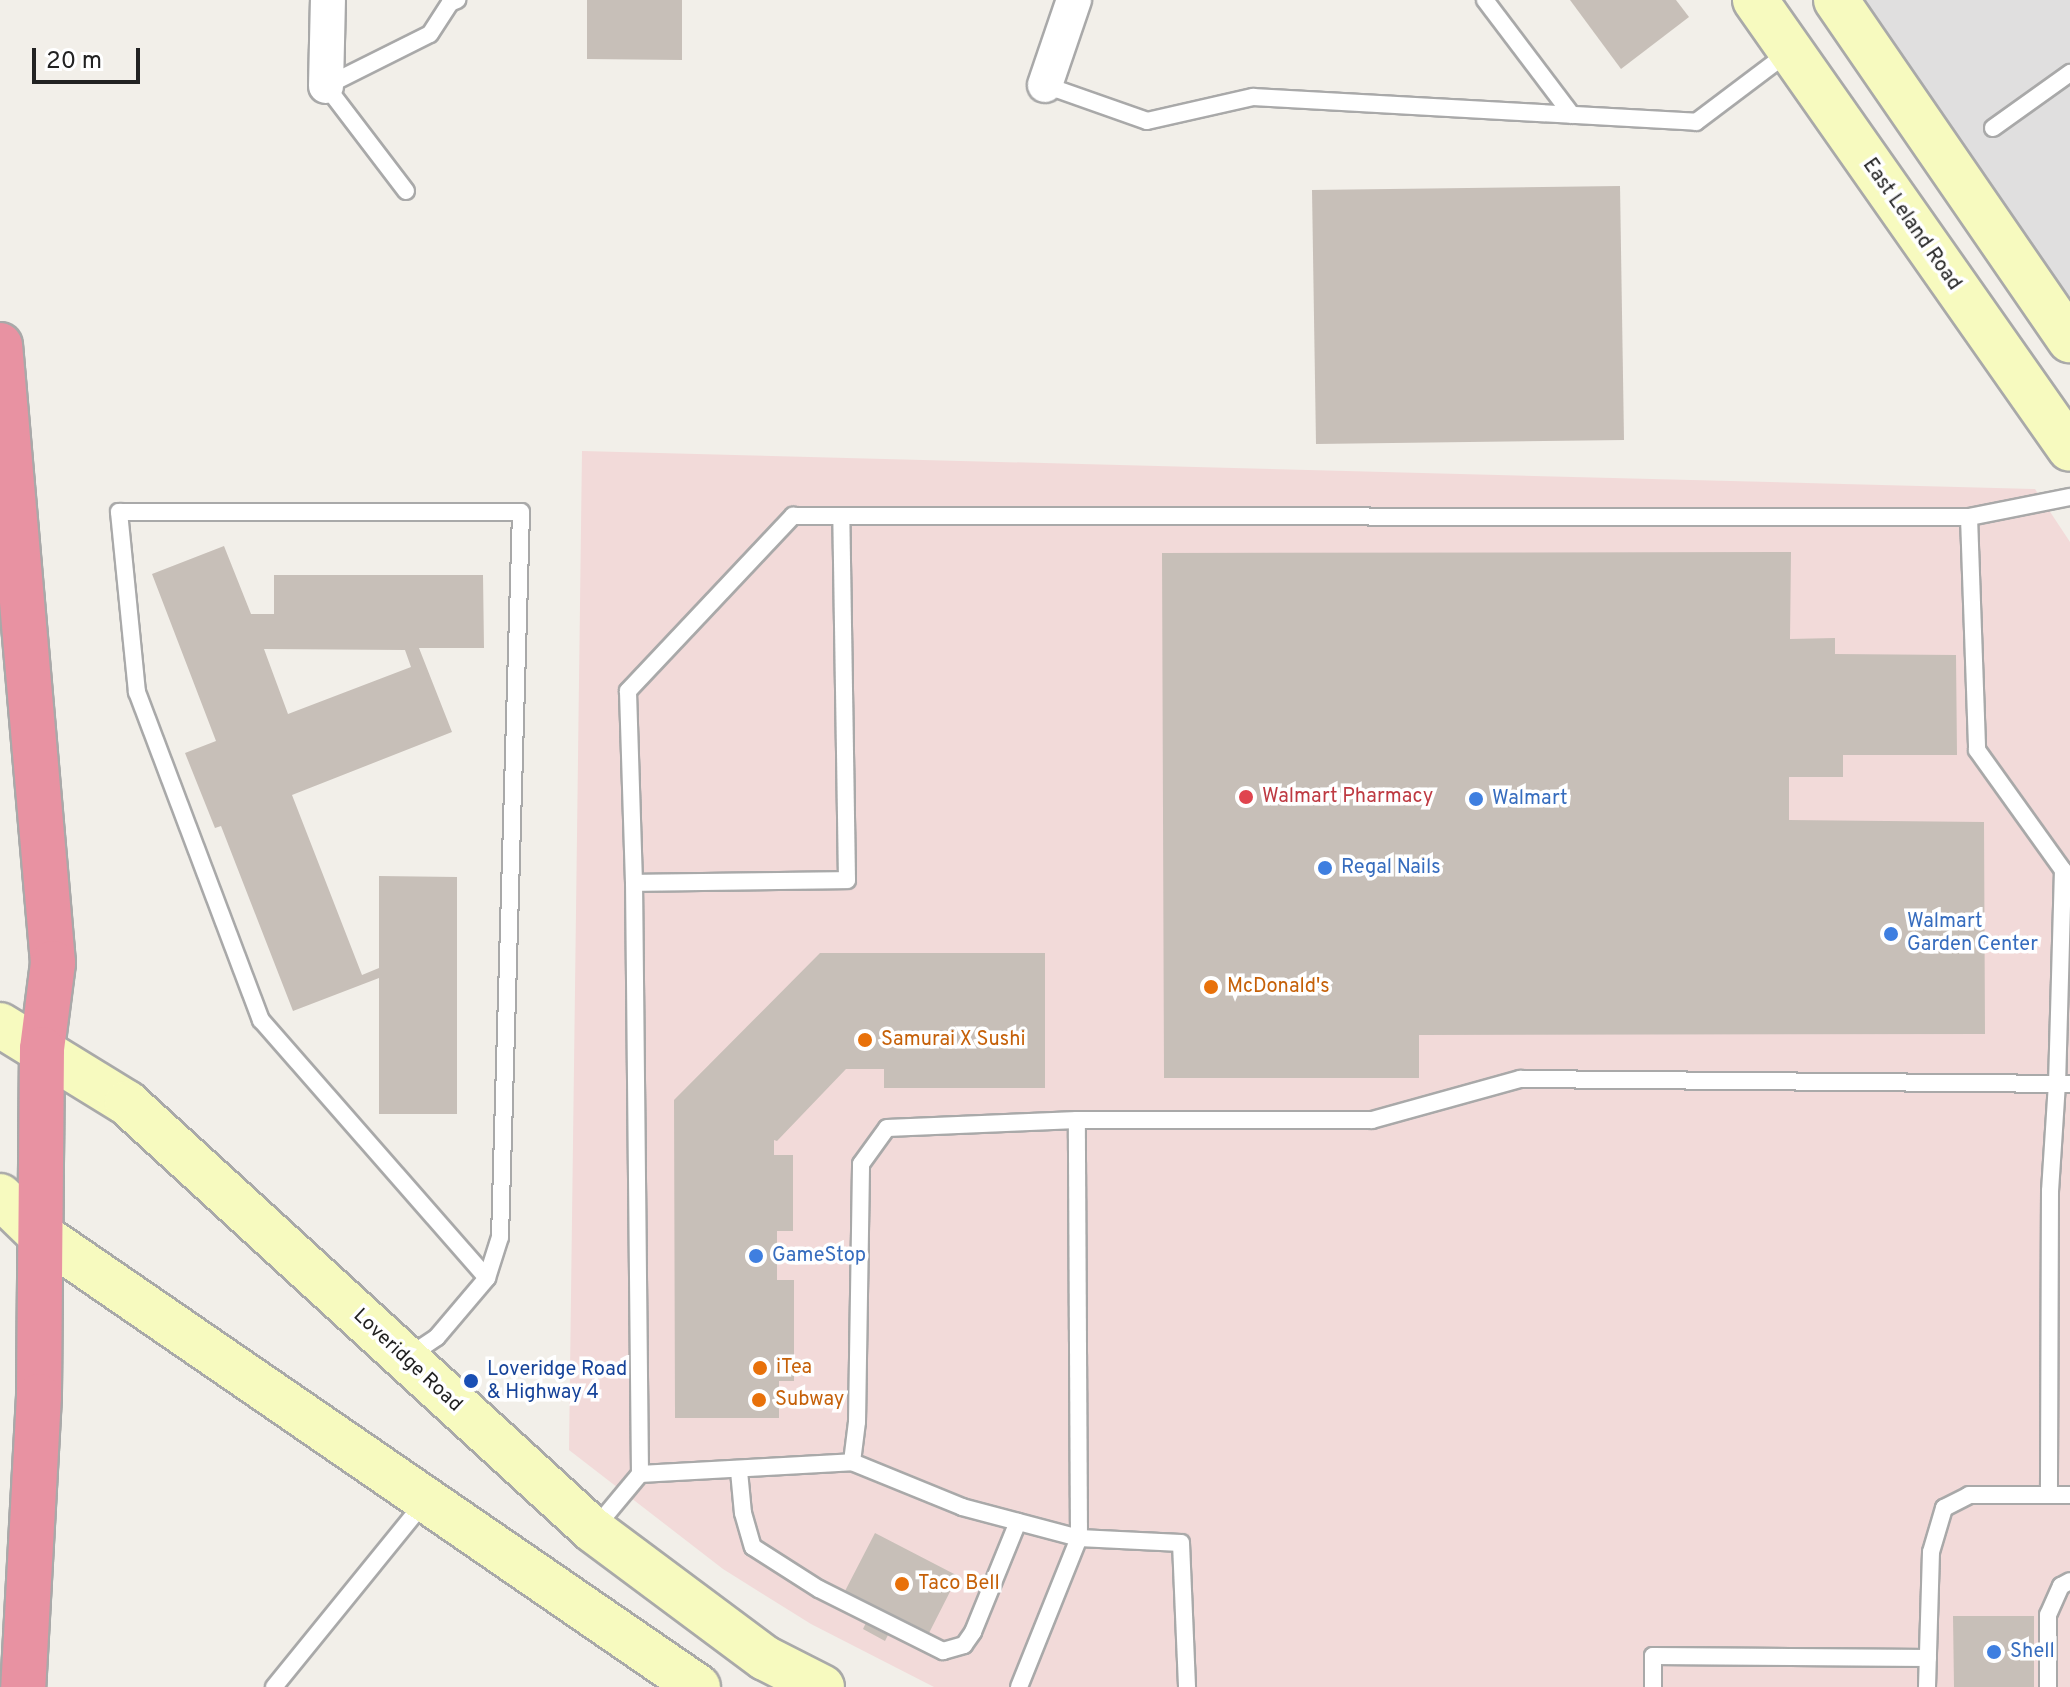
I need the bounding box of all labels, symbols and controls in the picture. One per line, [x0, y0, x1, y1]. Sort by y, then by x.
scale bar [36, 32, 144, 82]
text: 20 m [46, 47, 102, 77]
street label: East Leland Road [1857, 154, 1965, 296]
place label: Walmart Pharmacy [1262, 785, 1433, 809]
place label: Walmart [1492, 787, 1568, 811]
marker: Walmart Pharmacy [1237, 788, 1255, 806]
marker: Walmart [1467, 790, 1485, 808]
place label: Regal Nails [1341, 856, 1441, 880]
marker: Regal Nails [1316, 859, 1334, 877]
place label: Walmart Garden Center [1907, 910, 2038, 957]
marker: Walmart Garden Center [1882, 925, 1900, 943]
place label: McDonald's [1227, 975, 1330, 999]
marker: McDonald's [1202, 978, 1220, 996]
place label: Samurai X Sushi [881, 1028, 1025, 1052]
marker: Samurai X Sushi [856, 1031, 874, 1049]
place label: GameStop [772, 1244, 866, 1268]
marker: GameStop [747, 1247, 765, 1265]
street label: Loveridge Road [348, 1304, 466, 1418]
place label: iTea [776, 1356, 812, 1380]
place label: Loveridge Road & Highway 4 [487, 1358, 627, 1405]
marker: iTea [751, 1359, 769, 1377]
marker: Loveridge Road & Highway 4 [462, 1372, 480, 1390]
place label: Subway [775, 1388, 844, 1412]
marker: Subway [750, 1391, 768, 1409]
place label: Taco Bell [918, 1572, 1000, 1596]
marker: Taco Bell [893, 1575, 911, 1593]
place label: Shell [2010, 1640, 2055, 1664]
marker: Shell [1985, 1643, 2003, 1661]

